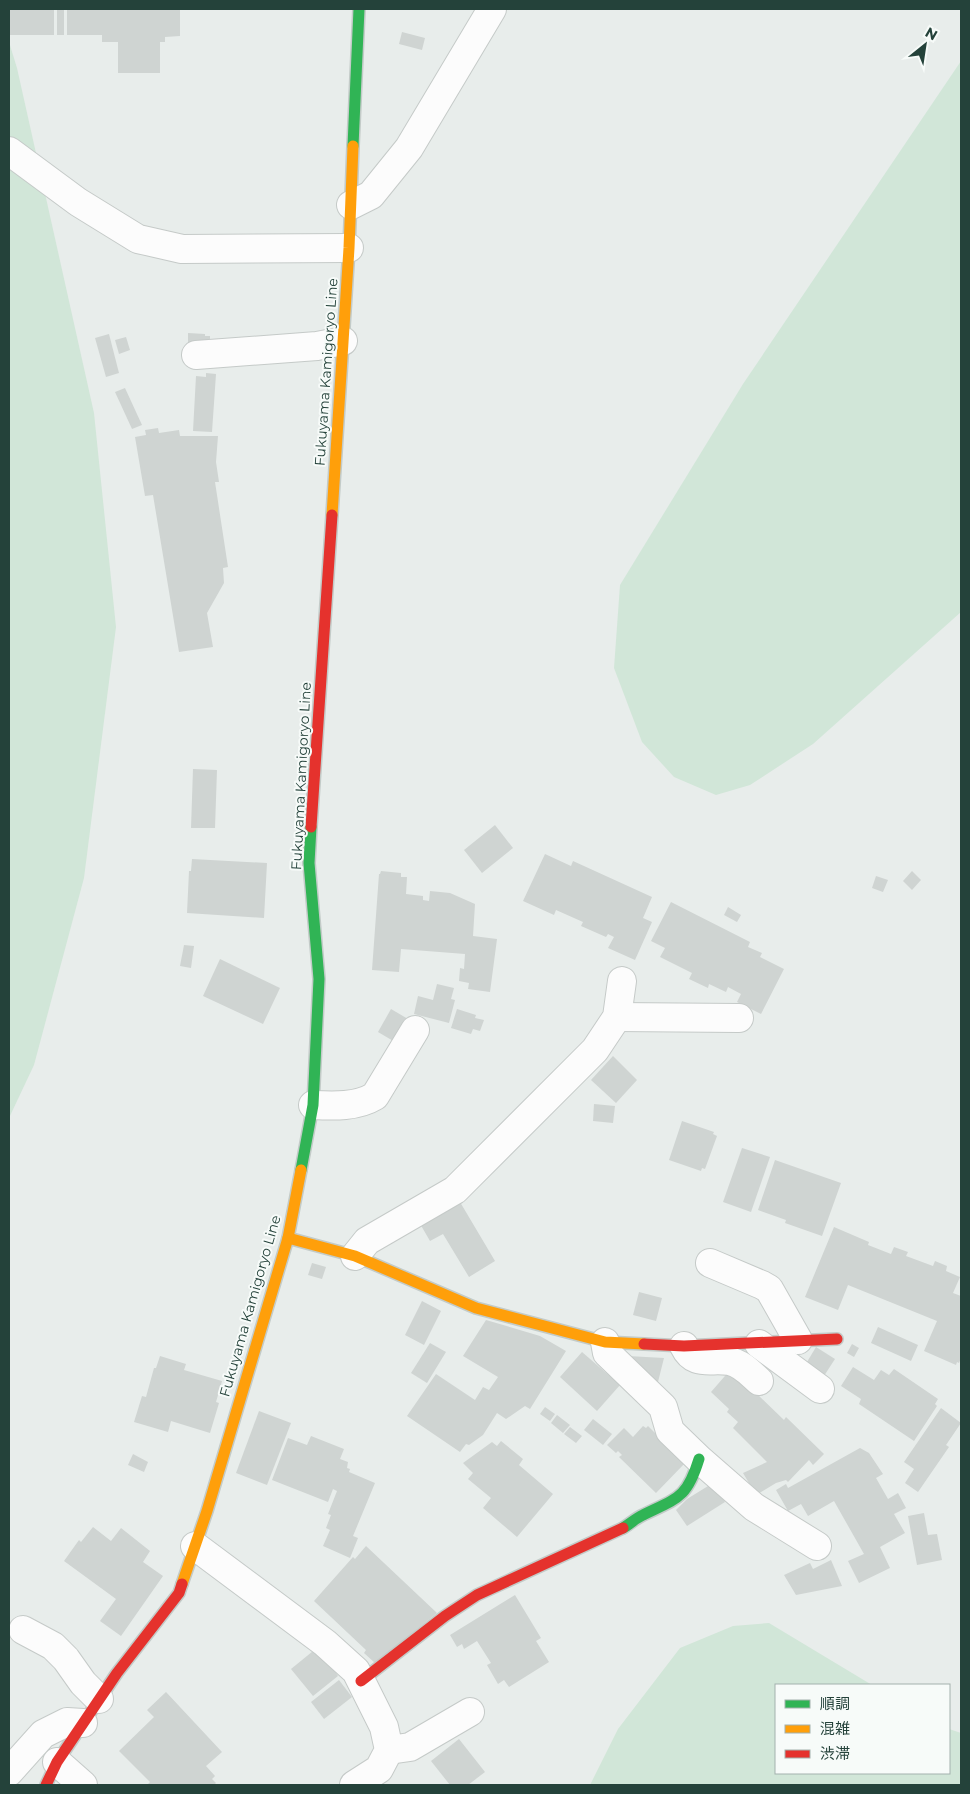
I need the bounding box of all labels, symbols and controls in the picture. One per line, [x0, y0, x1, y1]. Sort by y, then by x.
north arrow [900, 20, 950, 70]
text: N [922, 23, 941, 44]
street label: Fukuyama Kamigoryo Line [310, 277, 342, 467]
street label: Fukuyama Kamigoryo Line [287, 682, 315, 870]
street label: Fukuyama Kamigoryo Line [215, 1213, 285, 1399]
legend [775, 1684, 950, 1774]
text: 順調 [820, 1694, 850, 1713]
text: 混雑 [820, 1719, 850, 1738]
text: 渋滞 [820, 1744, 850, 1763]

